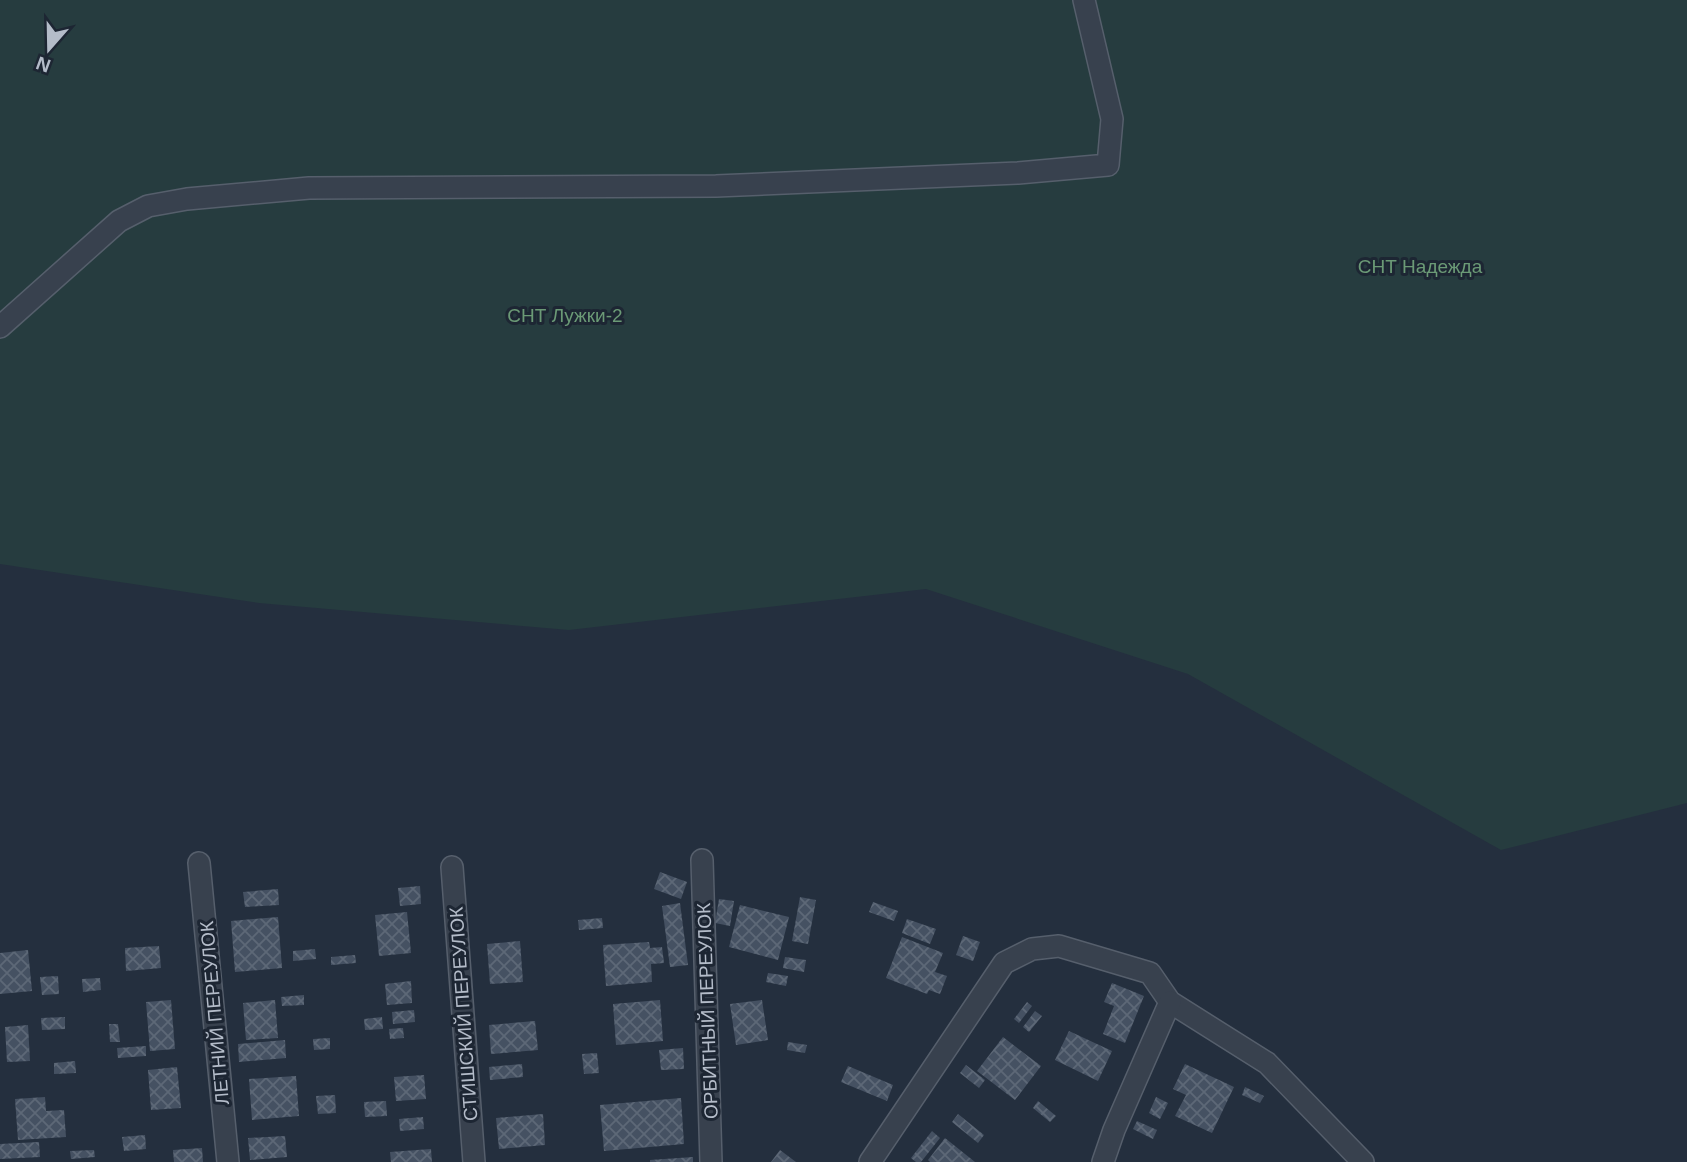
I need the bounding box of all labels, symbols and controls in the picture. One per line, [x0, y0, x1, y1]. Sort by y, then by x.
north arrow [14, 14, 84, 84]
text: N [33, 52, 53, 77]
park label: СНТ Надежда [1358, 256, 1483, 277]
park label: СНТ Лужки-2 [507, 305, 623, 326]
street label: ОРБИТНЫЙ ПЕРЕУЛОК [693, 903, 722, 1119]
street label: СТИШСКИЙ ПЕРЕУЛОК [446, 906, 481, 1122]
street label: ЛЕТНИЙ ПЕРЕУЛОК [196, 920, 233, 1106]

